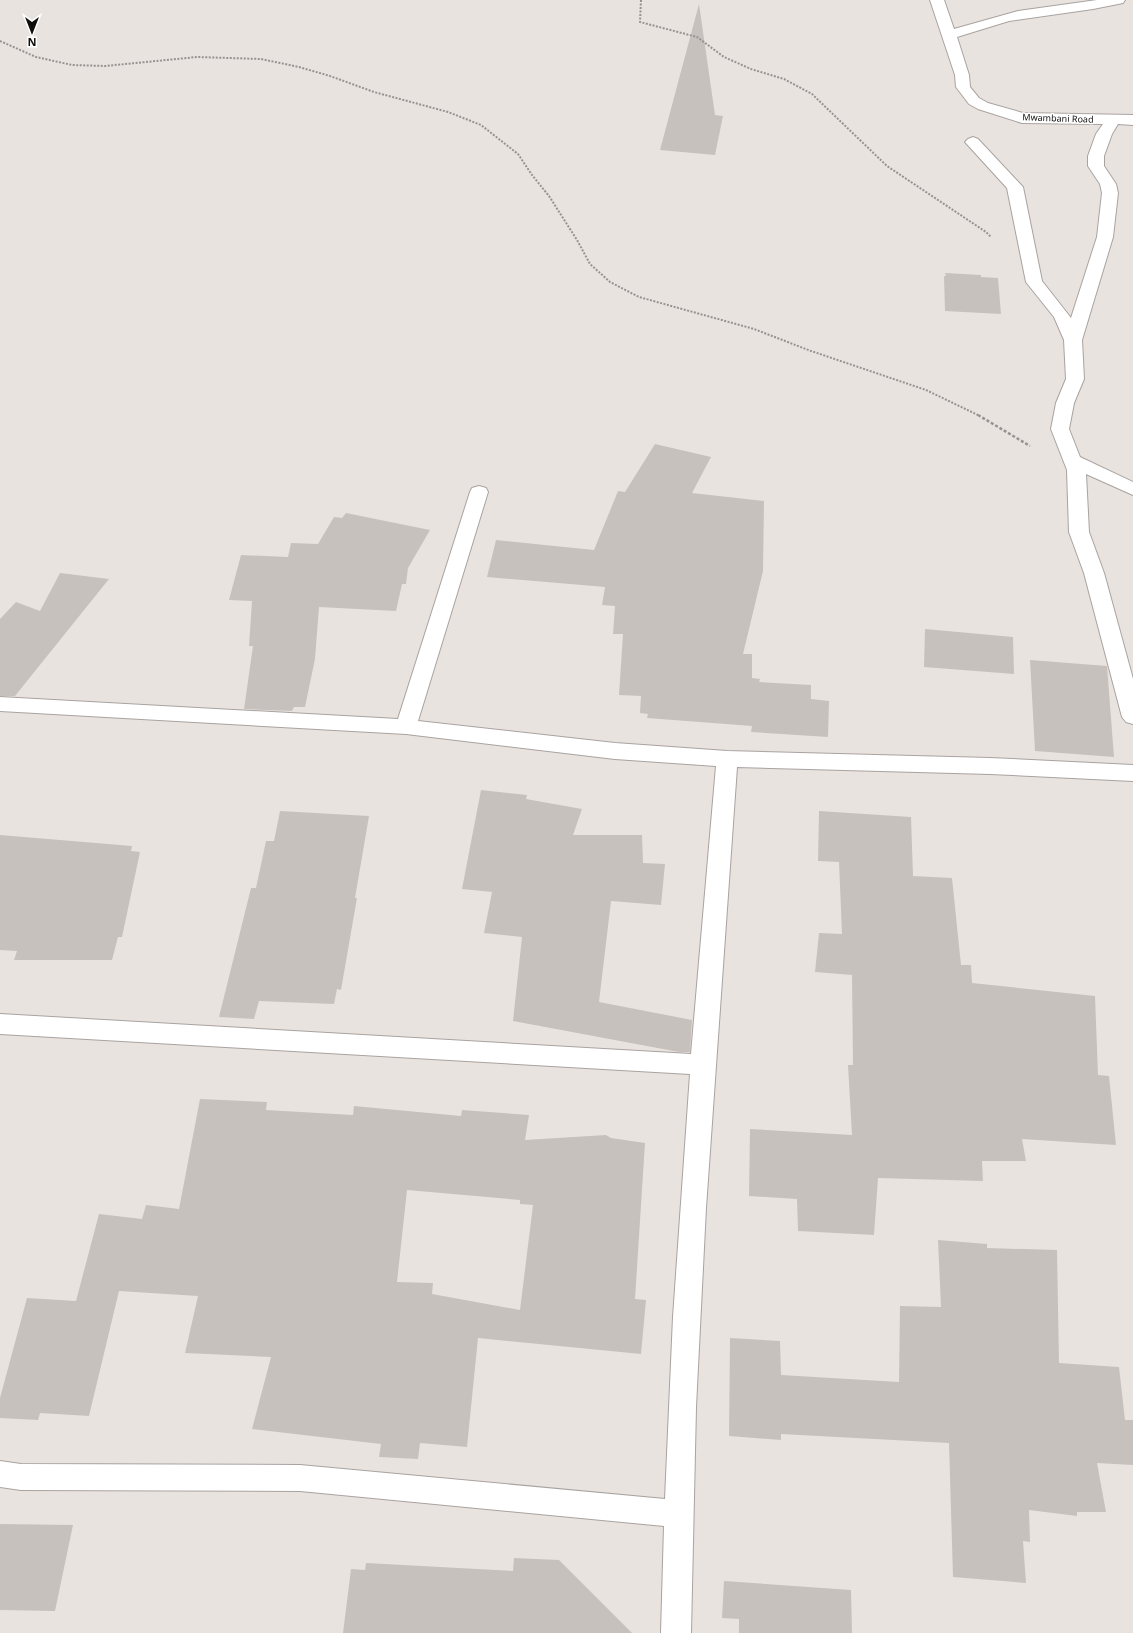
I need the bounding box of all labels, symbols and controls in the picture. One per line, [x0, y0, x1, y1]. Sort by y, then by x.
north arrow [12, 12, 52, 52]
text: N [28, 35, 36, 50]
street label: Mwambani Road [1022, 110, 1094, 126]

